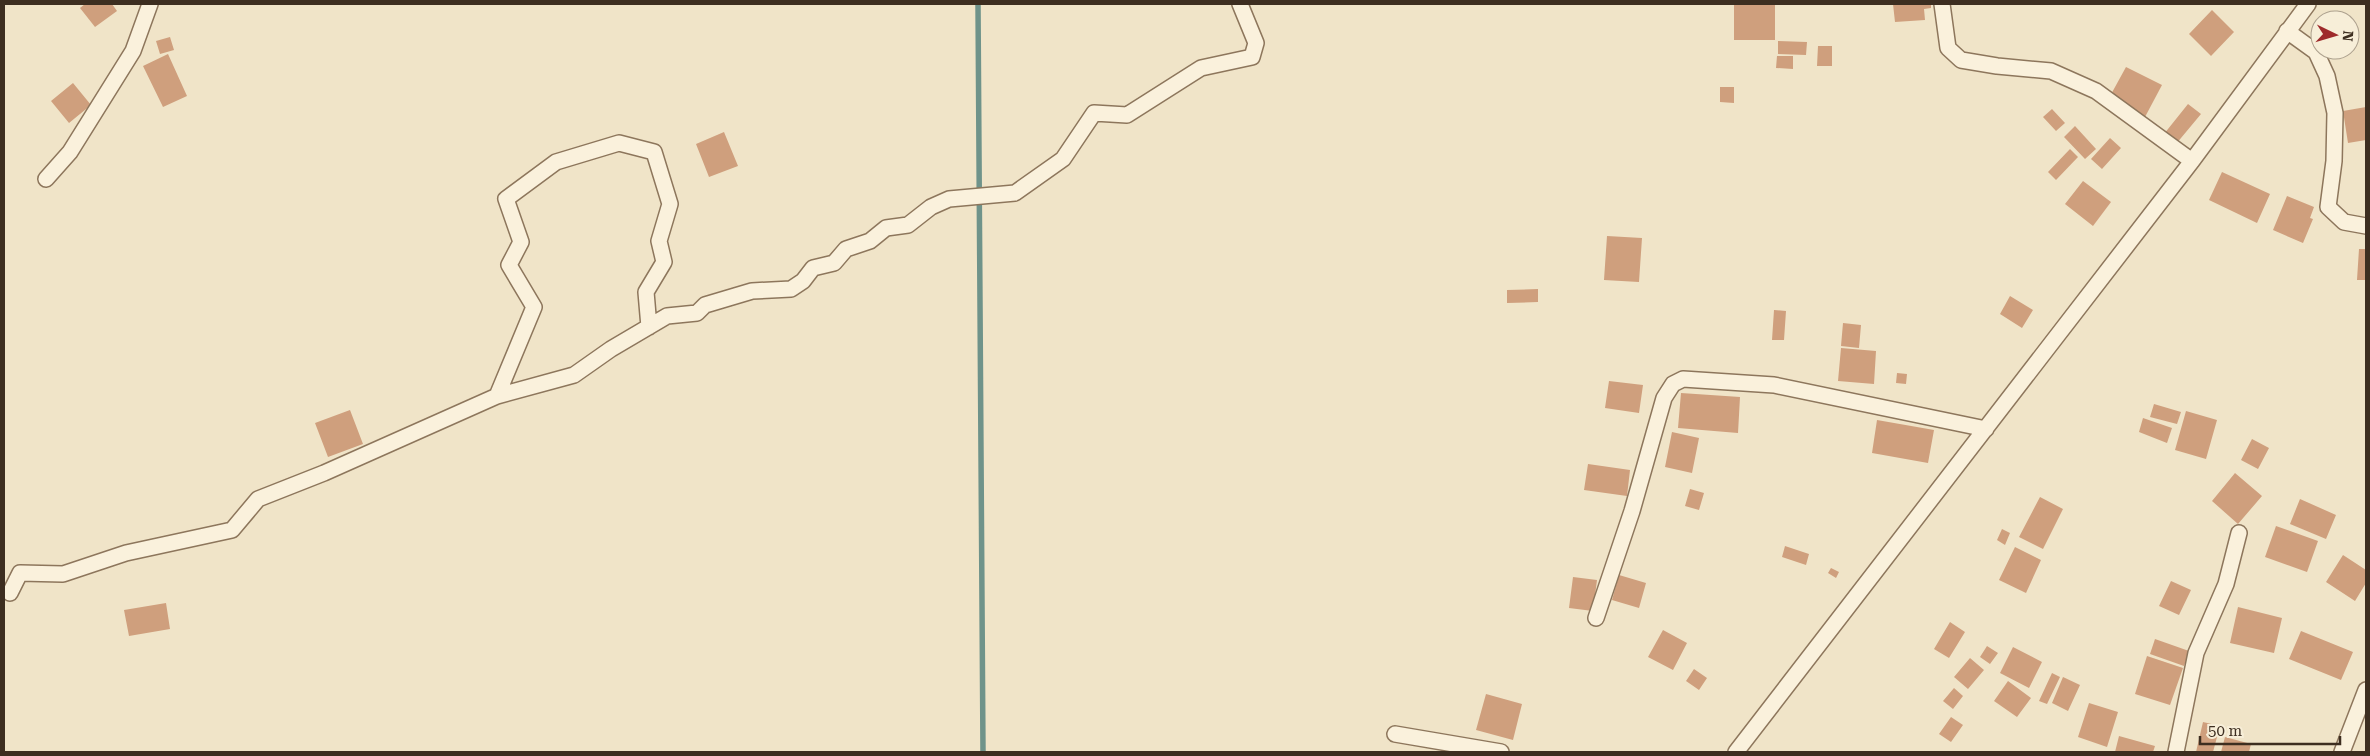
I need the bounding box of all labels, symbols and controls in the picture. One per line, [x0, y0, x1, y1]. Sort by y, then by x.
north arrow [2310, 10, 2360, 60]
text: N [2339, 30, 2356, 42]
scale bar [2200, 714, 2340, 746]
text: 50 m [2208, 722, 2243, 740]

